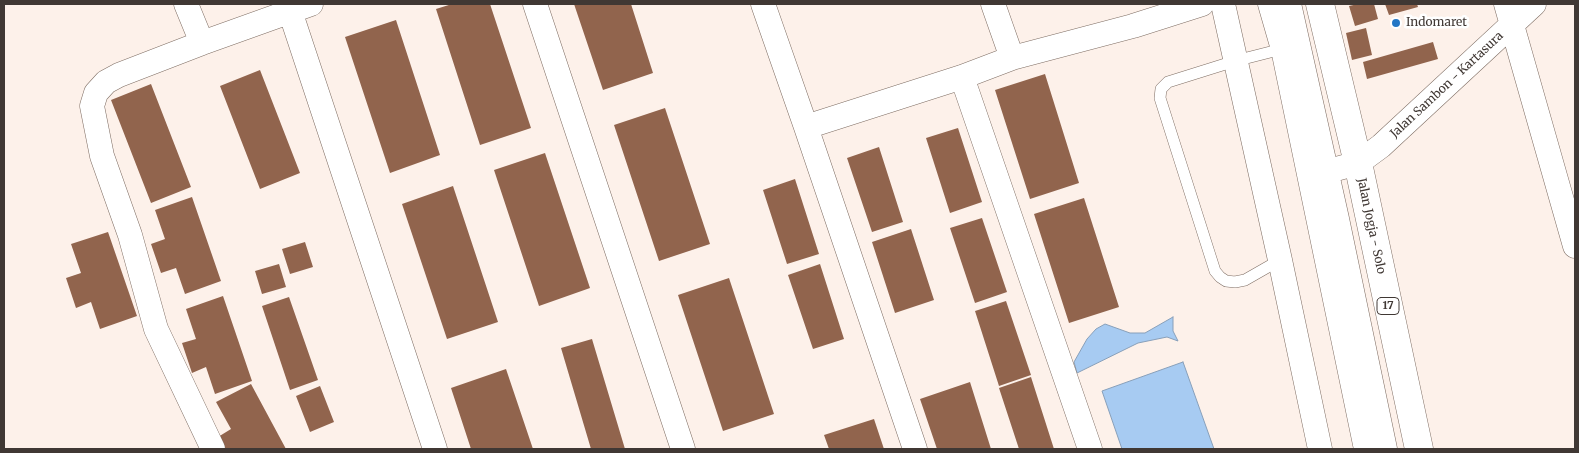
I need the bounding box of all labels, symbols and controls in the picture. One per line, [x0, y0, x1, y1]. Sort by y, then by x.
place label: Indomaret [1406, 16, 1467, 30]
marker: Indomaret [1390, 17, 1402, 29]
street label: Jalan Sambon - Kartasura [1388, 29, 1506, 141]
street label: Jalan Jogja - Solo [1354, 177, 1388, 275]
road number: 17 [1377, 298, 1399, 314]

